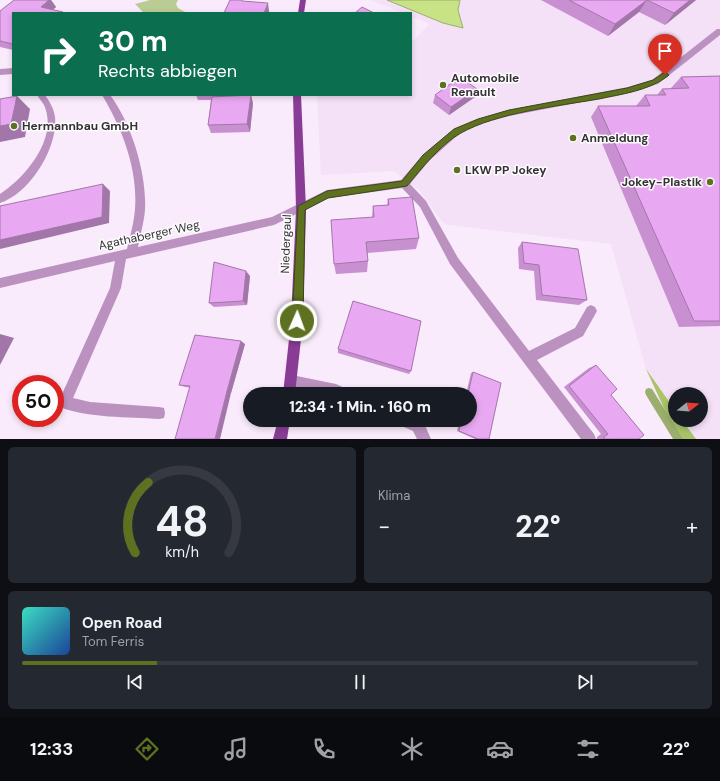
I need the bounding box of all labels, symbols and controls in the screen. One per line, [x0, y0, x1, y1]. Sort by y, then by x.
text: 30 m [98, 23, 168, 60]
icon: right [32, 28, 84, 80]
pin [648, 34, 682, 75]
icon: arrive [654, 40, 676, 62]
text: Rechts abbiegen [98, 59, 237, 83]
place label: Automobile Renault [451, 70, 519, 100]
marker: Automobile Renault [438, 80, 448, 90]
place label: Hermannbau GmbH [22, 118, 138, 134]
marker: Hermannbau GmbH [9, 121, 19, 131]
place label: Anmeldung [581, 130, 648, 146]
marker: Anmeldung [568, 133, 578, 143]
place label: LKW PP Jokey [465, 162, 547, 178]
marker: LKW PP Jokey [452, 165, 462, 175]
place label: Jokey-Plastik [621, 174, 702, 190]
marker: Jokey-Plastik [705, 177, 715, 187]
street label: Niedergaul [277, 214, 295, 274]
street label: Agathaberger Weg [97, 216, 201, 254]
position arrow [276, 300, 318, 342]
speed limit sign: 50 [12, 375, 64, 427]
north arrow [668, 387, 708, 427]
map controls [668, 387, 708, 427]
text: 12:34 · 1 Min. · 160 m [289, 397, 431, 417]
text: Klima [378, 487, 410, 504]
text: 48 [155, 495, 209, 549]
text: 22° [515, 507, 561, 546]
text: − [378, 512, 390, 541]
text: + [686, 512, 698, 541]
text: km/h [165, 543, 199, 561]
text: Open Road [82, 613, 162, 633]
text: Tom Ferris [82, 633, 144, 650]
icon: previous [124, 671, 146, 693]
icon: pause [349, 671, 371, 693]
icon: next [574, 671, 596, 693]
icon: directions [133, 735, 161, 763]
icon: music [222, 735, 250, 763]
icon: phone [310, 735, 338, 763]
icon: climate [398, 735, 426, 763]
icon: car [486, 735, 514, 763]
icon: filters [574, 735, 602, 763]
text: 12:33 [30, 737, 73, 761]
text: 22° [663, 737, 690, 761]

